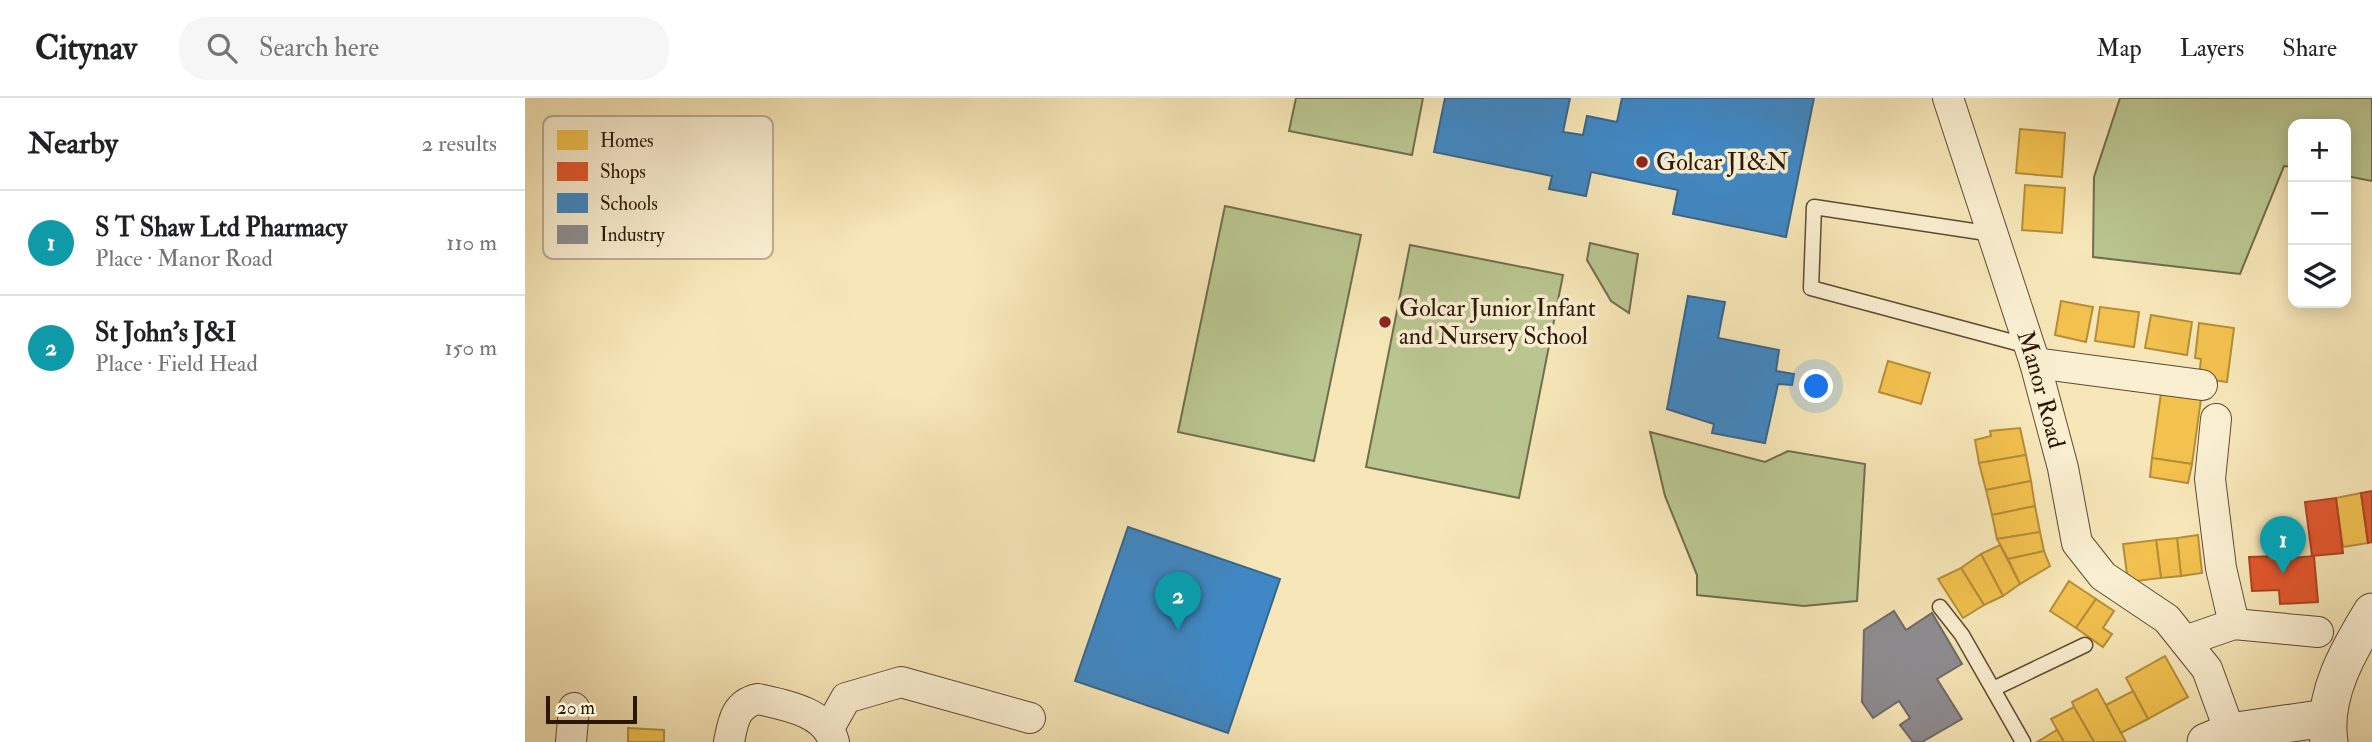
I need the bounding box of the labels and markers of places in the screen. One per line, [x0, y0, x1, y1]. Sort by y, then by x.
place label: Golcar JI&N [1656, 147, 1789, 178]
marker: Golcar JI&N [1634, 154, 1650, 170]
place label: Golcar Junior Infant and Nursery School [1399, 293, 1596, 352]
marker: Golcar Junior Infant and Nursery School [1377, 314, 1393, 330]
pin: 1 [2260, 516, 2306, 574]
pin: 2 [1155, 572, 1201, 630]

